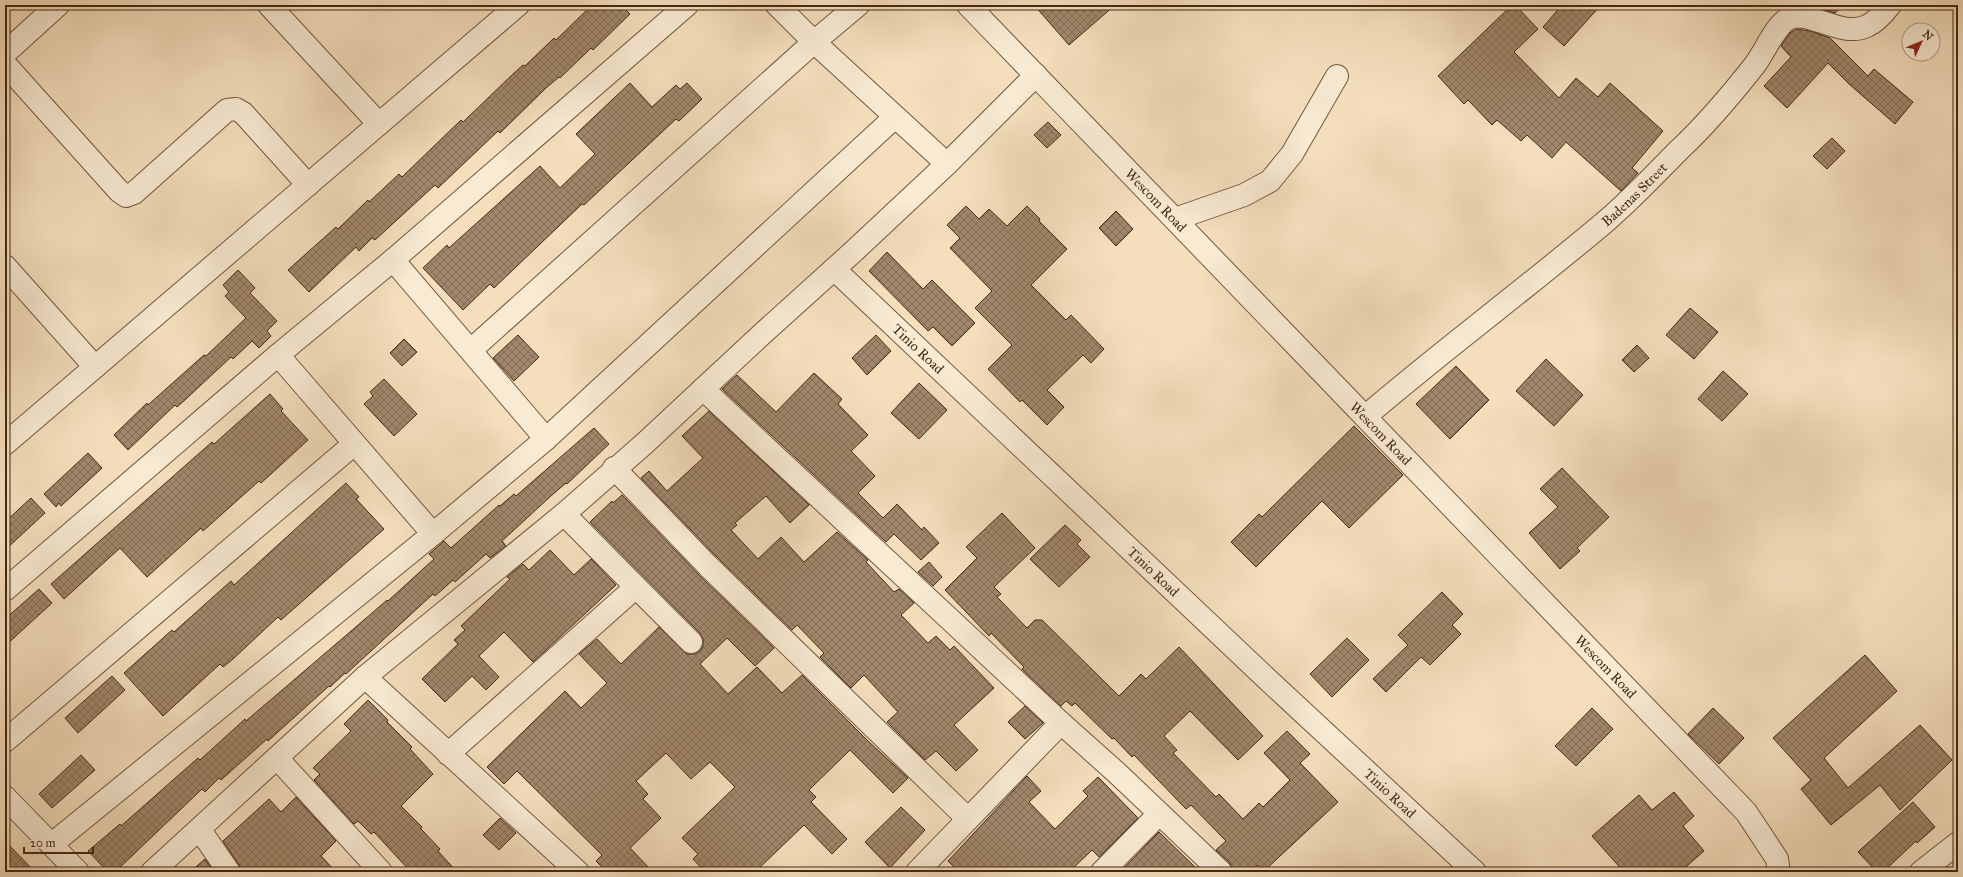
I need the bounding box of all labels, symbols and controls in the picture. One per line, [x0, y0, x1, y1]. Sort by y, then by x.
north arrow [1901, 22, 1941, 62]
text: N [1920, 28, 1936, 44]
street label: Badenas Street [1598, 159, 1671, 230]
street label: Wescom Road [1121, 165, 1190, 236]
street label: Tinio Road [888, 321, 947, 378]
street label: Wescom Road [1346, 399, 1415, 469]
street label: Tinio Road [1124, 543, 1183, 600]
street label: Wescom Road [1571, 632, 1640, 702]
street label: Tinio Road [1360, 765, 1419, 822]
scale bar [24, 829, 93, 855]
text: 20 m [30, 836, 56, 850]

